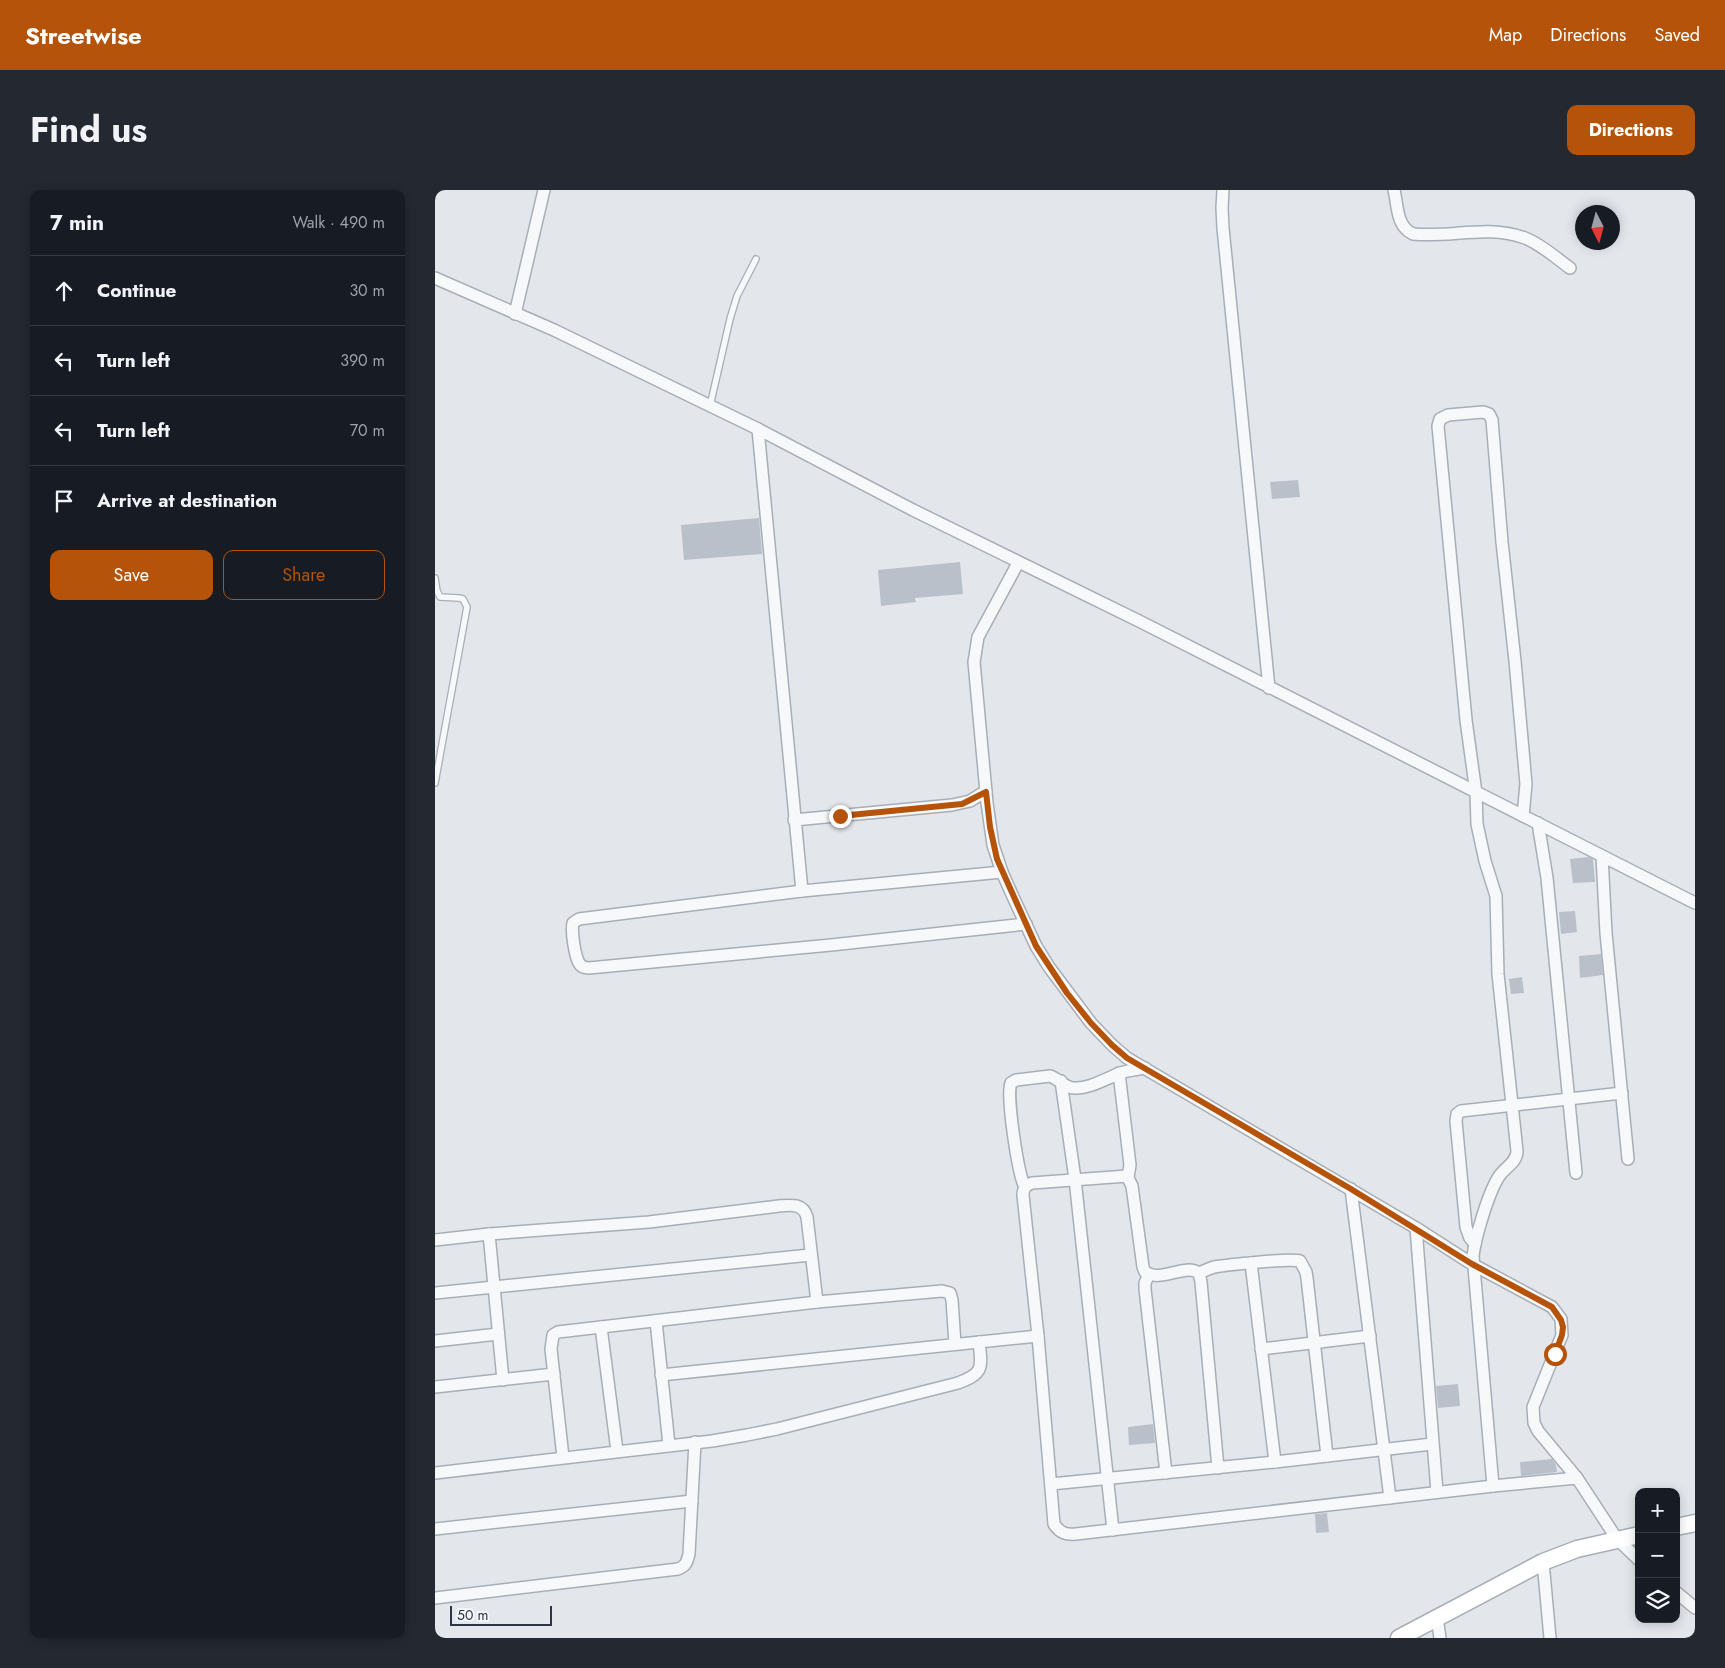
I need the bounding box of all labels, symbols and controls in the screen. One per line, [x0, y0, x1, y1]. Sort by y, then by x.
text: Streetwise [25, 18, 142, 53]
text: Map [1489, 22, 1522, 48]
text: Directions [1550, 22, 1626, 48]
text: Saved [1654, 22, 1700, 48]
text: Find us [30, 105, 147, 155]
button: Directions [1567, 105, 1695, 155]
north arrow [1575, 205, 1620, 250]
text: 7 min [50, 208, 104, 238]
text: Walk · 490 m [293, 211, 385, 234]
icon: ahead [50, 277, 78, 305]
text: Continue [97, 277, 176, 304]
text: 30 m [349, 279, 385, 302]
icon: left [50, 347, 78, 375]
text: Turn left [97, 347, 170, 374]
text: 390 m [340, 349, 385, 372]
icon: left [50, 417, 78, 445]
text: Turn left [97, 417, 170, 444]
text: 70 m [350, 419, 385, 442]
icon: arrive [50, 487, 78, 515]
text: Arrive at destination [97, 487, 277, 514]
button: Save [50, 550, 213, 600]
button: Share [223, 550, 385, 600]
route end [829, 805, 852, 828]
route start [1544, 1343, 1567, 1366]
map controls [1635, 1488, 1680, 1623]
button: + [1635, 1488, 1680, 1533]
button: − [1635, 1533, 1680, 1578]
button: layers [1635, 1578, 1680, 1623]
scale bar [450, 1603, 553, 1626]
text: 50 m [457, 1605, 488, 1625]

